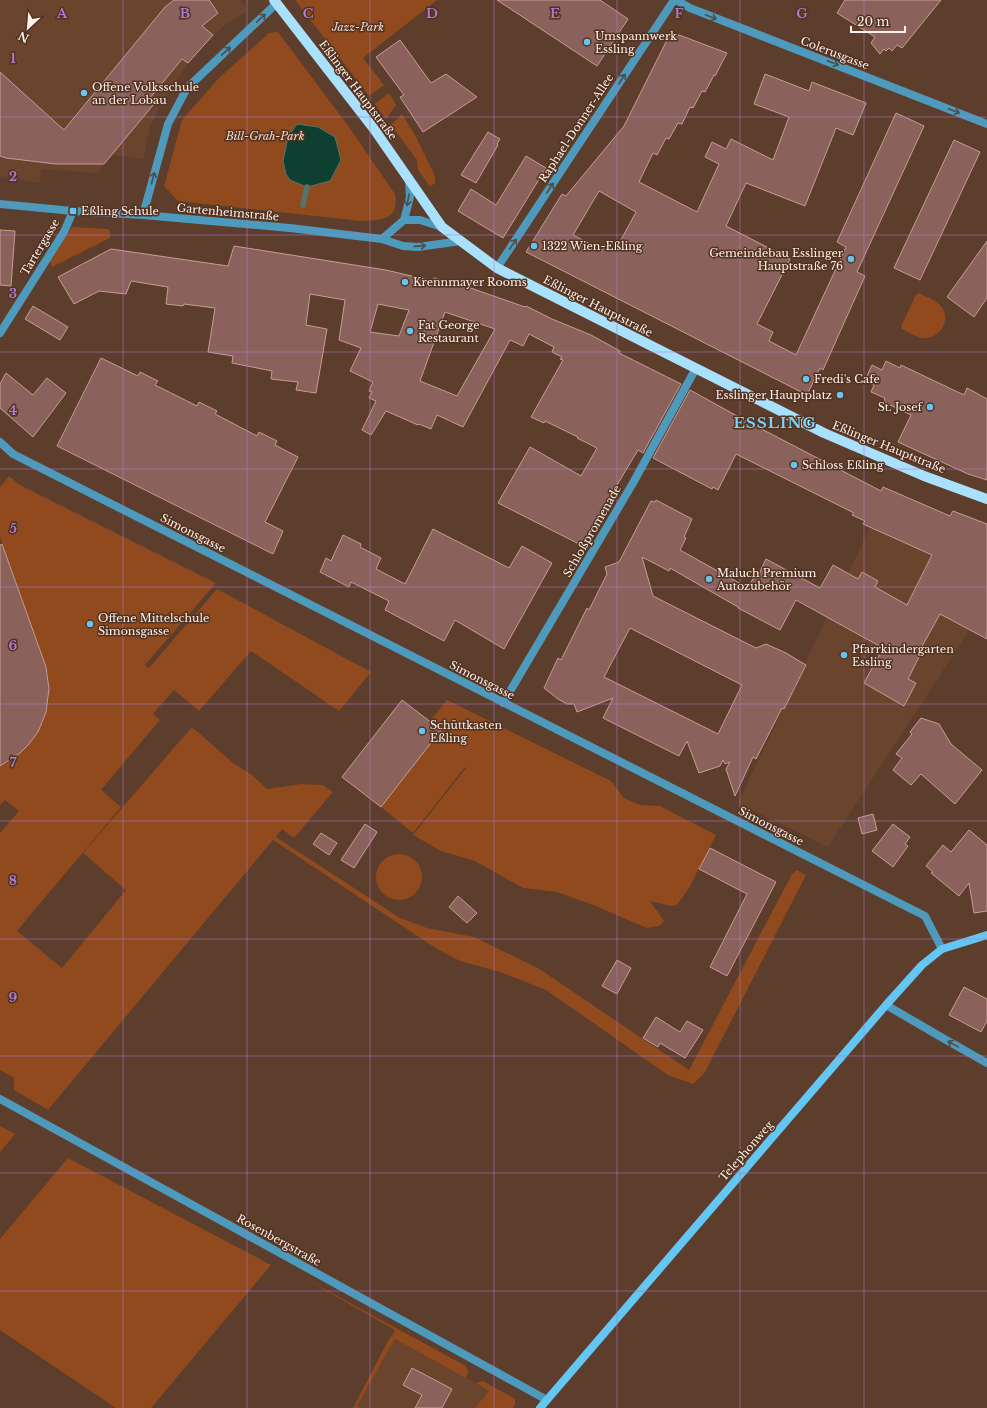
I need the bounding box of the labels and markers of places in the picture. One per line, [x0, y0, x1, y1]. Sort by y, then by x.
place label: Umspannwerk Essling [595, 29, 677, 56]
marker: Umspannwerk Essling [582, 37, 592, 47]
place label: Offene Volksschule an der Lobau [92, 80, 199, 107]
marker: Offene Volksschule an der Lobau [79, 88, 89, 98]
place label: Eßling Schule [81, 204, 159, 218]
marker: Eßling Schule [68, 206, 78, 216]
place label: 1322 Wien-Eßling [542, 239, 643, 253]
marker: 1322 Wien-Eßling [529, 241, 539, 251]
place label: Gemeindebau Esslinger Hauptstraße 76 [709, 246, 844, 273]
marker: Gemeindebau Esslinger Hauptstraße 76 [846, 254, 856, 264]
place label: Krennmayer Rooms [413, 275, 527, 289]
marker: Krennmayer Rooms [400, 277, 410, 287]
place label: Fat George Restaurant [418, 318, 480, 345]
marker: Fat George Restaurant [405, 326, 415, 336]
place label: Fredi's Cafe [814, 372, 880, 386]
marker: Fredi's Cafe [801, 374, 811, 384]
place label: Esslinger Hauptplatz [715, 388, 832, 402]
marker: Esslinger Hauptplatz [835, 390, 845, 400]
place label: St. Josef [878, 400, 923, 414]
marker: St. Josef [925, 402, 935, 412]
place label: Schloss Eßling [802, 458, 884, 472]
marker: Schloss Eßling [789, 460, 799, 470]
place label: Maluch Premium Autozubehör [716, 566, 817, 593]
marker: Maluch Premium Autozubehör [704, 574, 714, 584]
place label: Offene Mittelschule Simonsgasse [98, 611, 209, 638]
marker: Offene Mittelschule Simonsgasse [85, 619, 95, 629]
place label: Pfarrkindergarten Essling [852, 642, 954, 669]
marker: Pfarrkindergarten Essling [839, 650, 849, 660]
place label: Schüttkasten Eßling [430, 718, 503, 745]
marker: Schüttkasten Eßling [417, 726, 427, 736]

